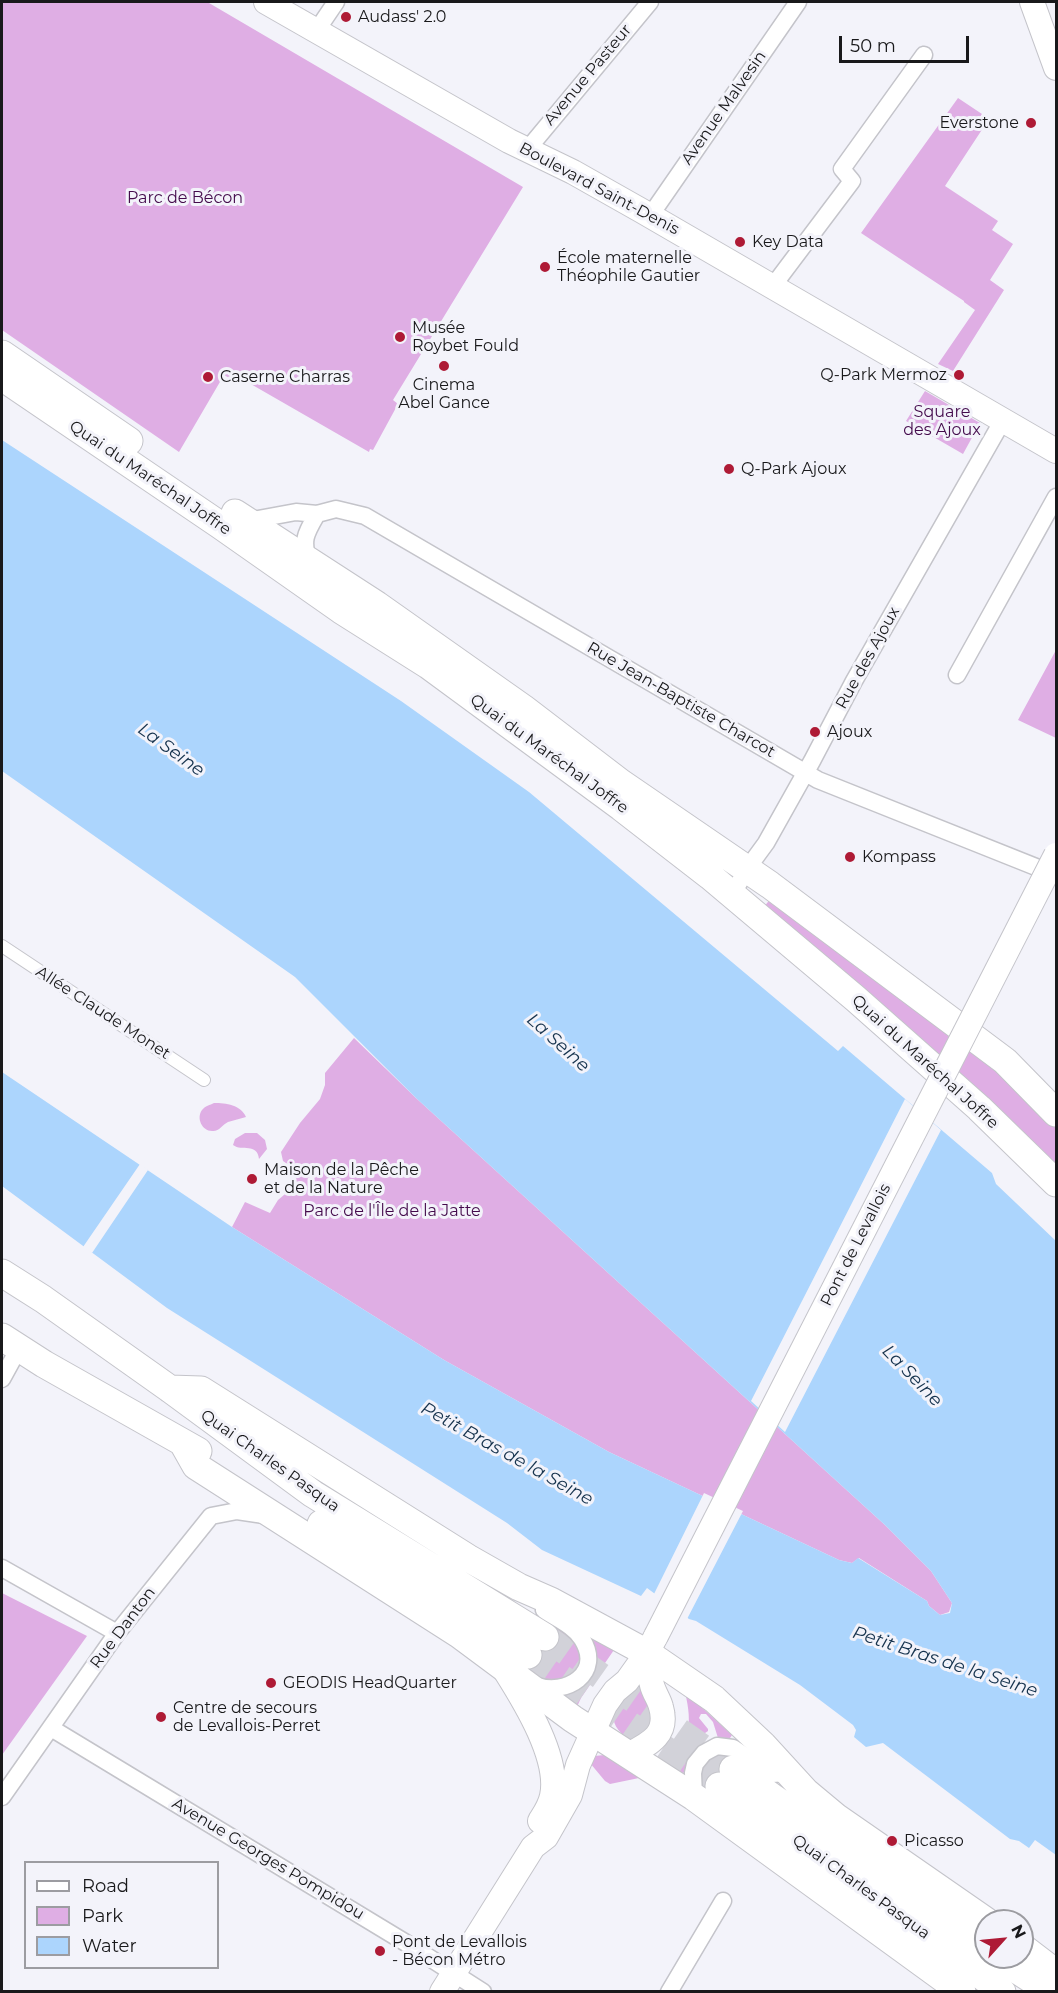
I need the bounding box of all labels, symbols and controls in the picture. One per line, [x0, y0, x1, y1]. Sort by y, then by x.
place label: Audass' 2.0 [358, 7, 446, 27]
marker: Audass' 2.0 [339, 10, 353, 24]
street label: Avenue Pasteur [540, 21, 636, 129]
scale bar [842, 24, 972, 62]
text: 50 m [850, 35, 896, 57]
street label: Avenue Malvesin [678, 47, 770, 169]
place label: Everstone [939, 113, 1019, 133]
marker: Everstone [1024, 116, 1038, 130]
street label: Boulevard Saint-Denis [516, 139, 682, 239]
park label: Parc de Bécon [127, 188, 243, 208]
place label: Key Data [752, 232, 824, 252]
marker: Key Data [733, 235, 747, 249]
place label: École maternelle Théophile Gautier [557, 248, 700, 286]
marker: École maternelle Théophile Gautier [538, 260, 552, 274]
place label: Musée Roybet Fould [412, 318, 519, 356]
marker: Musée Roybet Fould [393, 330, 407, 344]
marker: Cinema Abel Gance [437, 359, 451, 373]
place label: Q-Park Mermoz [820, 365, 947, 385]
place label: Caserne Charras [220, 367, 350, 387]
marker: Q-Park Mermoz [952, 368, 966, 382]
marker: Caserne Charras [201, 370, 215, 384]
place label: Cinema Abel Gance [398, 375, 490, 413]
park label: Square des Ajoux [903, 402, 981, 440]
street label: Quai du Maréchal Joffre [65, 417, 235, 539]
place label: Q-Park Ajoux [741, 459, 847, 479]
marker: Q-Park Ajoux [722, 462, 736, 476]
street label: Rue des Ajoux [832, 604, 904, 712]
street label: Rue Jean-Baptiste Charcot [583, 638, 779, 762]
street label: Quai du Maréchal Joffre [466, 690, 632, 818]
water label: La Seine [133, 719, 209, 781]
place label: Ajoux [827, 722, 872, 742]
marker: Ajoux [808, 725, 822, 739]
place label: Kompass [862, 847, 936, 867]
marker: Kompass [843, 850, 857, 864]
street label: Allée Claude Monet [32, 962, 174, 1064]
street label: Quai du Maréchal Joffre [848, 991, 1002, 1133]
water label: La Seine [522, 1009, 594, 1077]
place label: Maison de la Pêche et de la Nature [264, 1160, 419, 1198]
marker: Maison de la Pêche et de la Nature [245, 1172, 259, 1186]
street label: Pont de Levallois [817, 1181, 895, 1309]
park label: Parc de l'Île de la Jatte [303, 1201, 481, 1221]
water label: La Seine [877, 1341, 947, 1411]
water label: Petit Bras de la Seine [417, 1398, 597, 1510]
street label: Quai Charles Pasqua [197, 1406, 343, 1516]
street label: Rue Danton [86, 1584, 160, 1672]
water label: Petit Bras de la Seine [850, 1622, 1040, 1702]
place label: GEODIS HeadQuarter [283, 1673, 457, 1693]
marker: GEODIS HeadQuarter [264, 1676, 278, 1690]
place label: Centre de secours de Levallois-Perret [173, 1698, 321, 1736]
marker: Centre de secours de Levallois-Perret [154, 1710, 168, 1724]
street label: Avenue Georges Pompidou [169, 1794, 367, 1924]
street label: Quai Charles Pasqua [788, 1831, 934, 1943]
place label: Picasso [904, 1831, 964, 1851]
marker: Picasso [885, 1834, 899, 1848]
legend [24, 1861, 219, 1969]
text: Road [82, 1875, 129, 1897]
text: Park [82, 1905, 123, 1927]
north arrow [974, 1909, 1034, 1969]
text: N [1007, 1921, 1030, 1942]
place label: Pont de Levallois - Bécon Métro [392, 1932, 527, 1970]
text: Water [82, 1935, 137, 1957]
marker: Pont de Levallois - Bécon Métro [373, 1944, 387, 1958]

